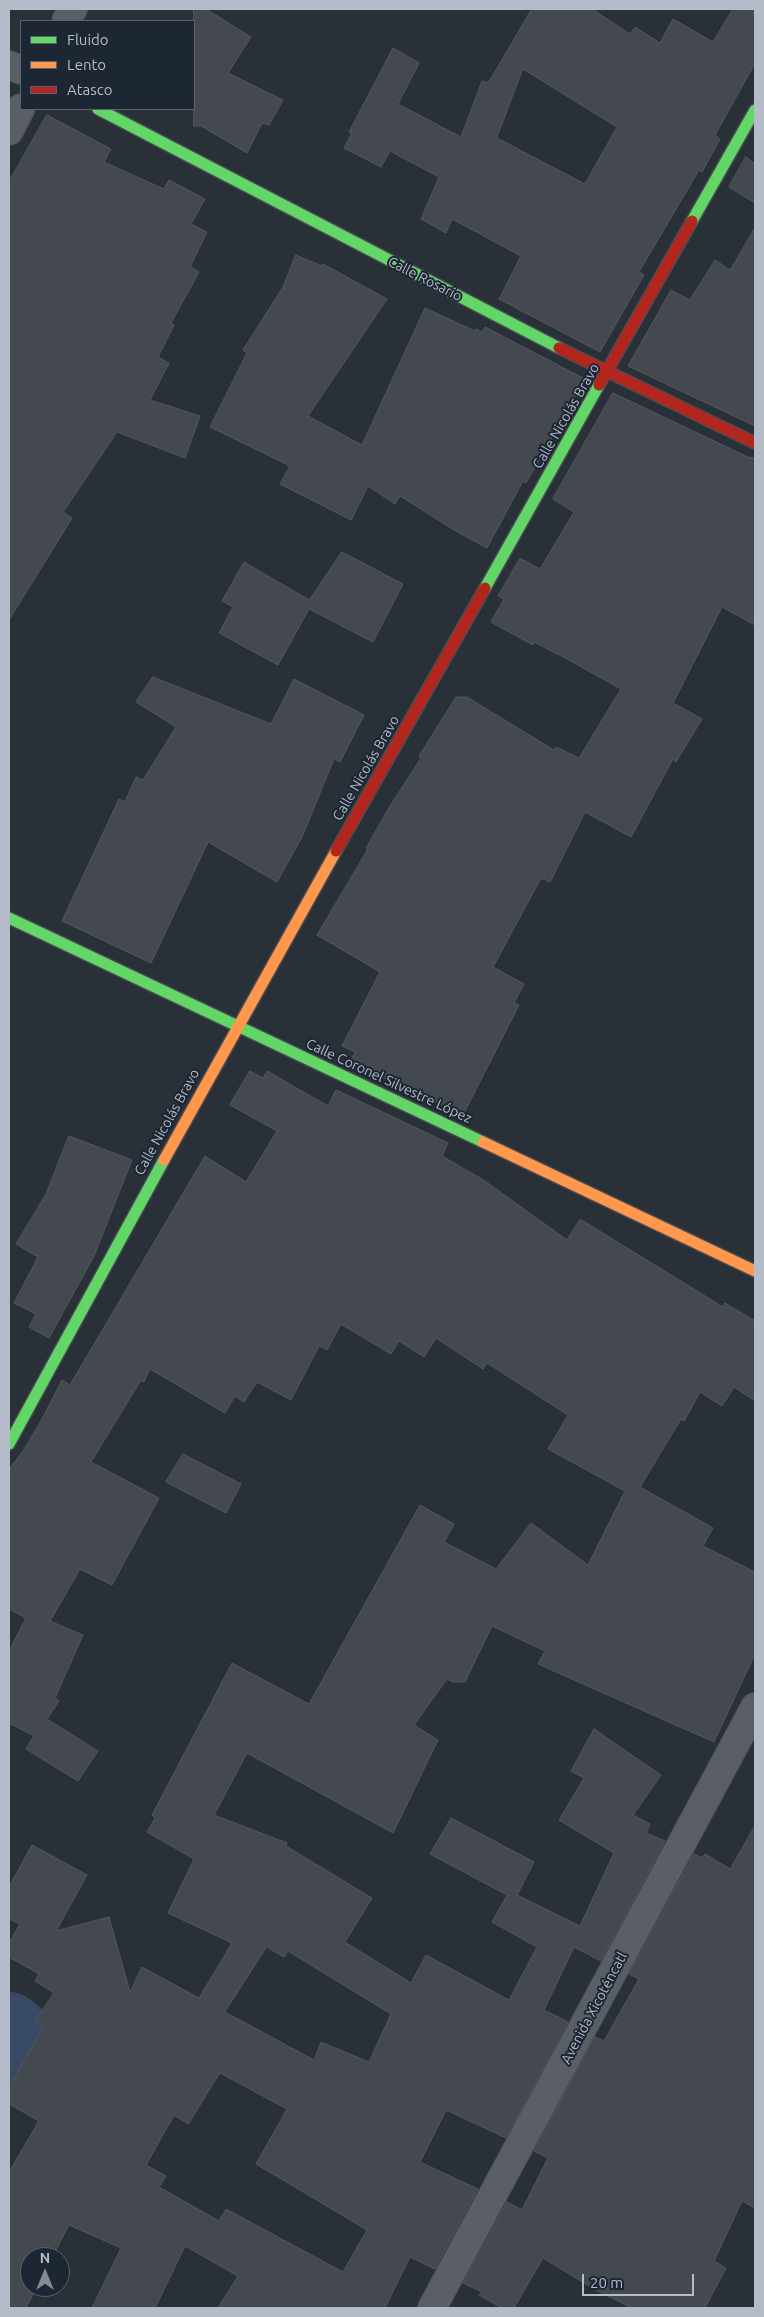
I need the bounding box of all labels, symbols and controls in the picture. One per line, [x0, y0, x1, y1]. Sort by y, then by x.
legend [20, 20, 195, 110]
text: Fluido [67, 31, 109, 48]
text: Lento [67, 56, 106, 73]
text: Atasco [67, 81, 113, 98]
street label: Calle Rosario [385, 253, 465, 305]
street label: Calle Nicolás Bravo [529, 360, 603, 472]
street label: Calle Nicolás Bravo [329, 712, 403, 824]
street label: Calle Coronel Silvestre López [303, 1035, 475, 1127]
street label: Calle Nicolás Bravo [131, 1066, 203, 1178]
street label: Avenida Xicoténcatl [557, 1949, 631, 2067]
north arrow [20, 2247, 70, 2297]
text: N [40, 2250, 50, 2266]
scale bar [584, 2264, 696, 2296]
text: 20 m [590, 2274, 623, 2291]

